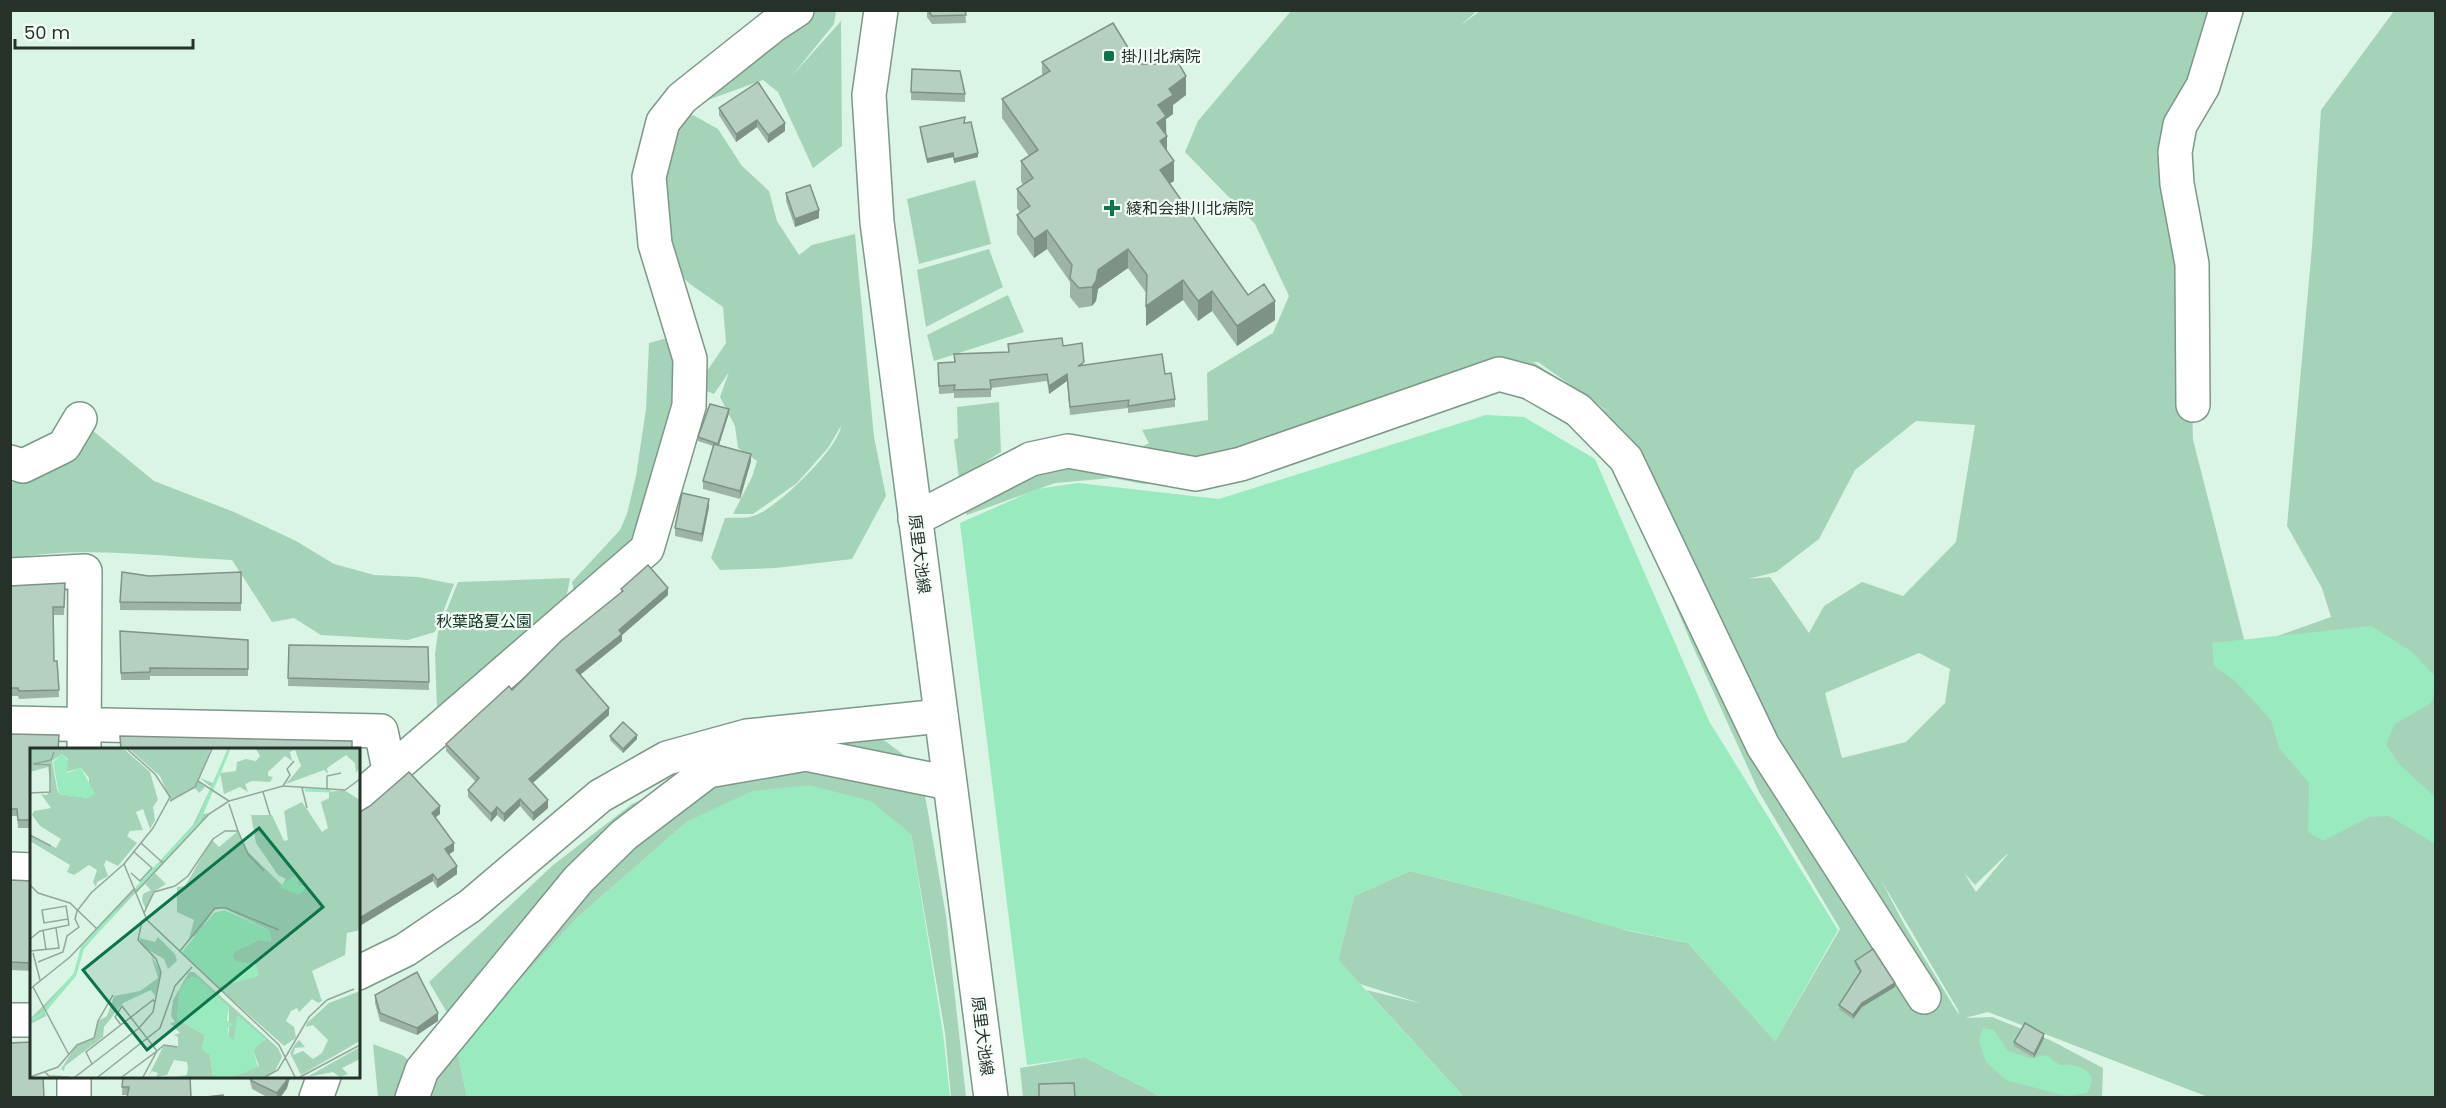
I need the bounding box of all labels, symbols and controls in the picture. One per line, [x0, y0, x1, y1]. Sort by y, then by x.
scale bar [15, 12, 194, 50]
text: 50 m [24, 20, 70, 45]
place label: 掛川北病院 [1121, 45, 1201, 68]
marker: 掛川北病院 [1102, 49, 1116, 63]
place label: 綾和会掛川北病院 [1126, 197, 1254, 220]
marker: 綾和会掛川北病院 [1103, 199, 1121, 217]
street label: 原里大池線 [903, 513, 936, 595]
park label: 秋葉路夏公園 [436, 610, 532, 633]
inset map [30, 748, 360, 1078]
street label: 原里大池線 [966, 995, 999, 1077]

